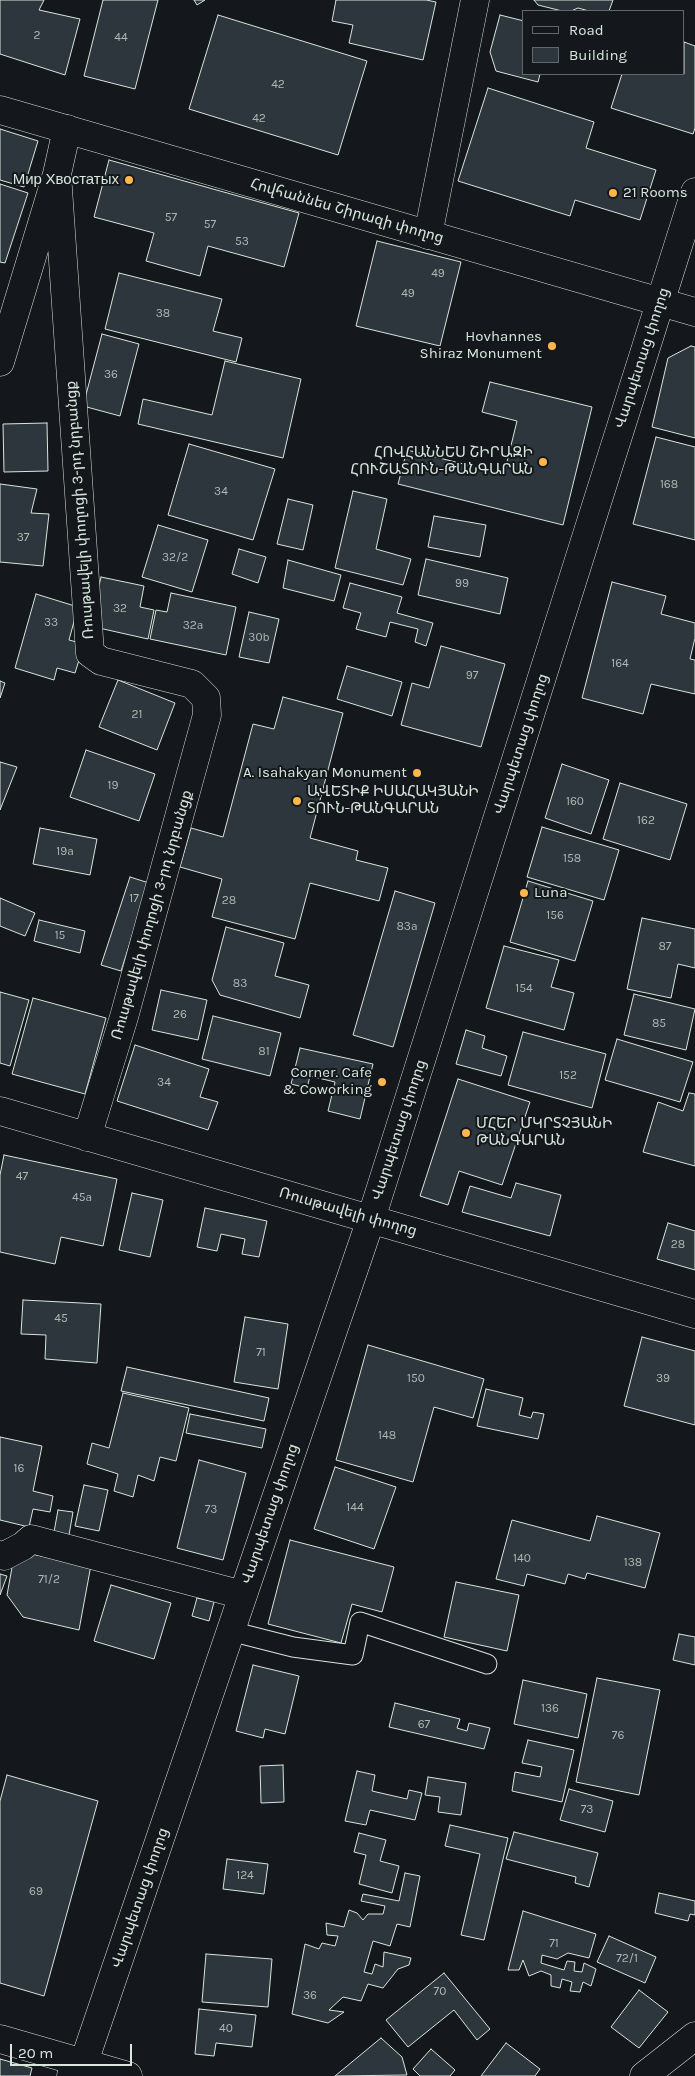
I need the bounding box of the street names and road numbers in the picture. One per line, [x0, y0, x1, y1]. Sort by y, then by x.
street label: Հովհաննես Շիրազի փողոց [248, 175, 446, 247]
street label: Վարպետաց փողոց [611, 285, 673, 431]
street label: Ռուսթավելի փողոցի 3-րդ նրբանցք [62, 380, 98, 640]
street label: Վարպետաց փողոց [490, 671, 552, 817]
street label: Ռուսթավելի փողոցի 3-րդ նրբանցք [108, 788, 196, 1042]
street label: Վարպետաց փողոց [368, 1057, 430, 1203]
street label: Ռուսթավելի փողոց [277, 1184, 419, 1240]
street label: Վարպետաց փողոց [238, 1442, 302, 1586]
street label: Վարպետաց փողոց [108, 1826, 172, 1970]

